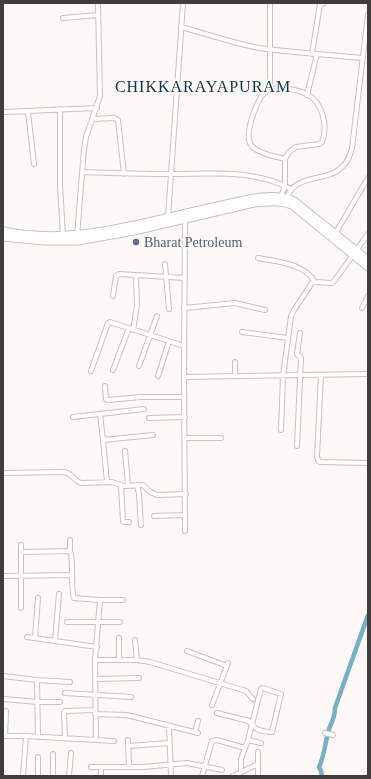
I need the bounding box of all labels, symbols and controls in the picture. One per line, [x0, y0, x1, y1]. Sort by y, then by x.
district label: CHIKKARAYAPURAM [115, 78, 291, 95]
place label: Bharat Petroleum [144, 235, 242, 250]
marker: Bharat Petroleum [131, 237, 141, 247]

